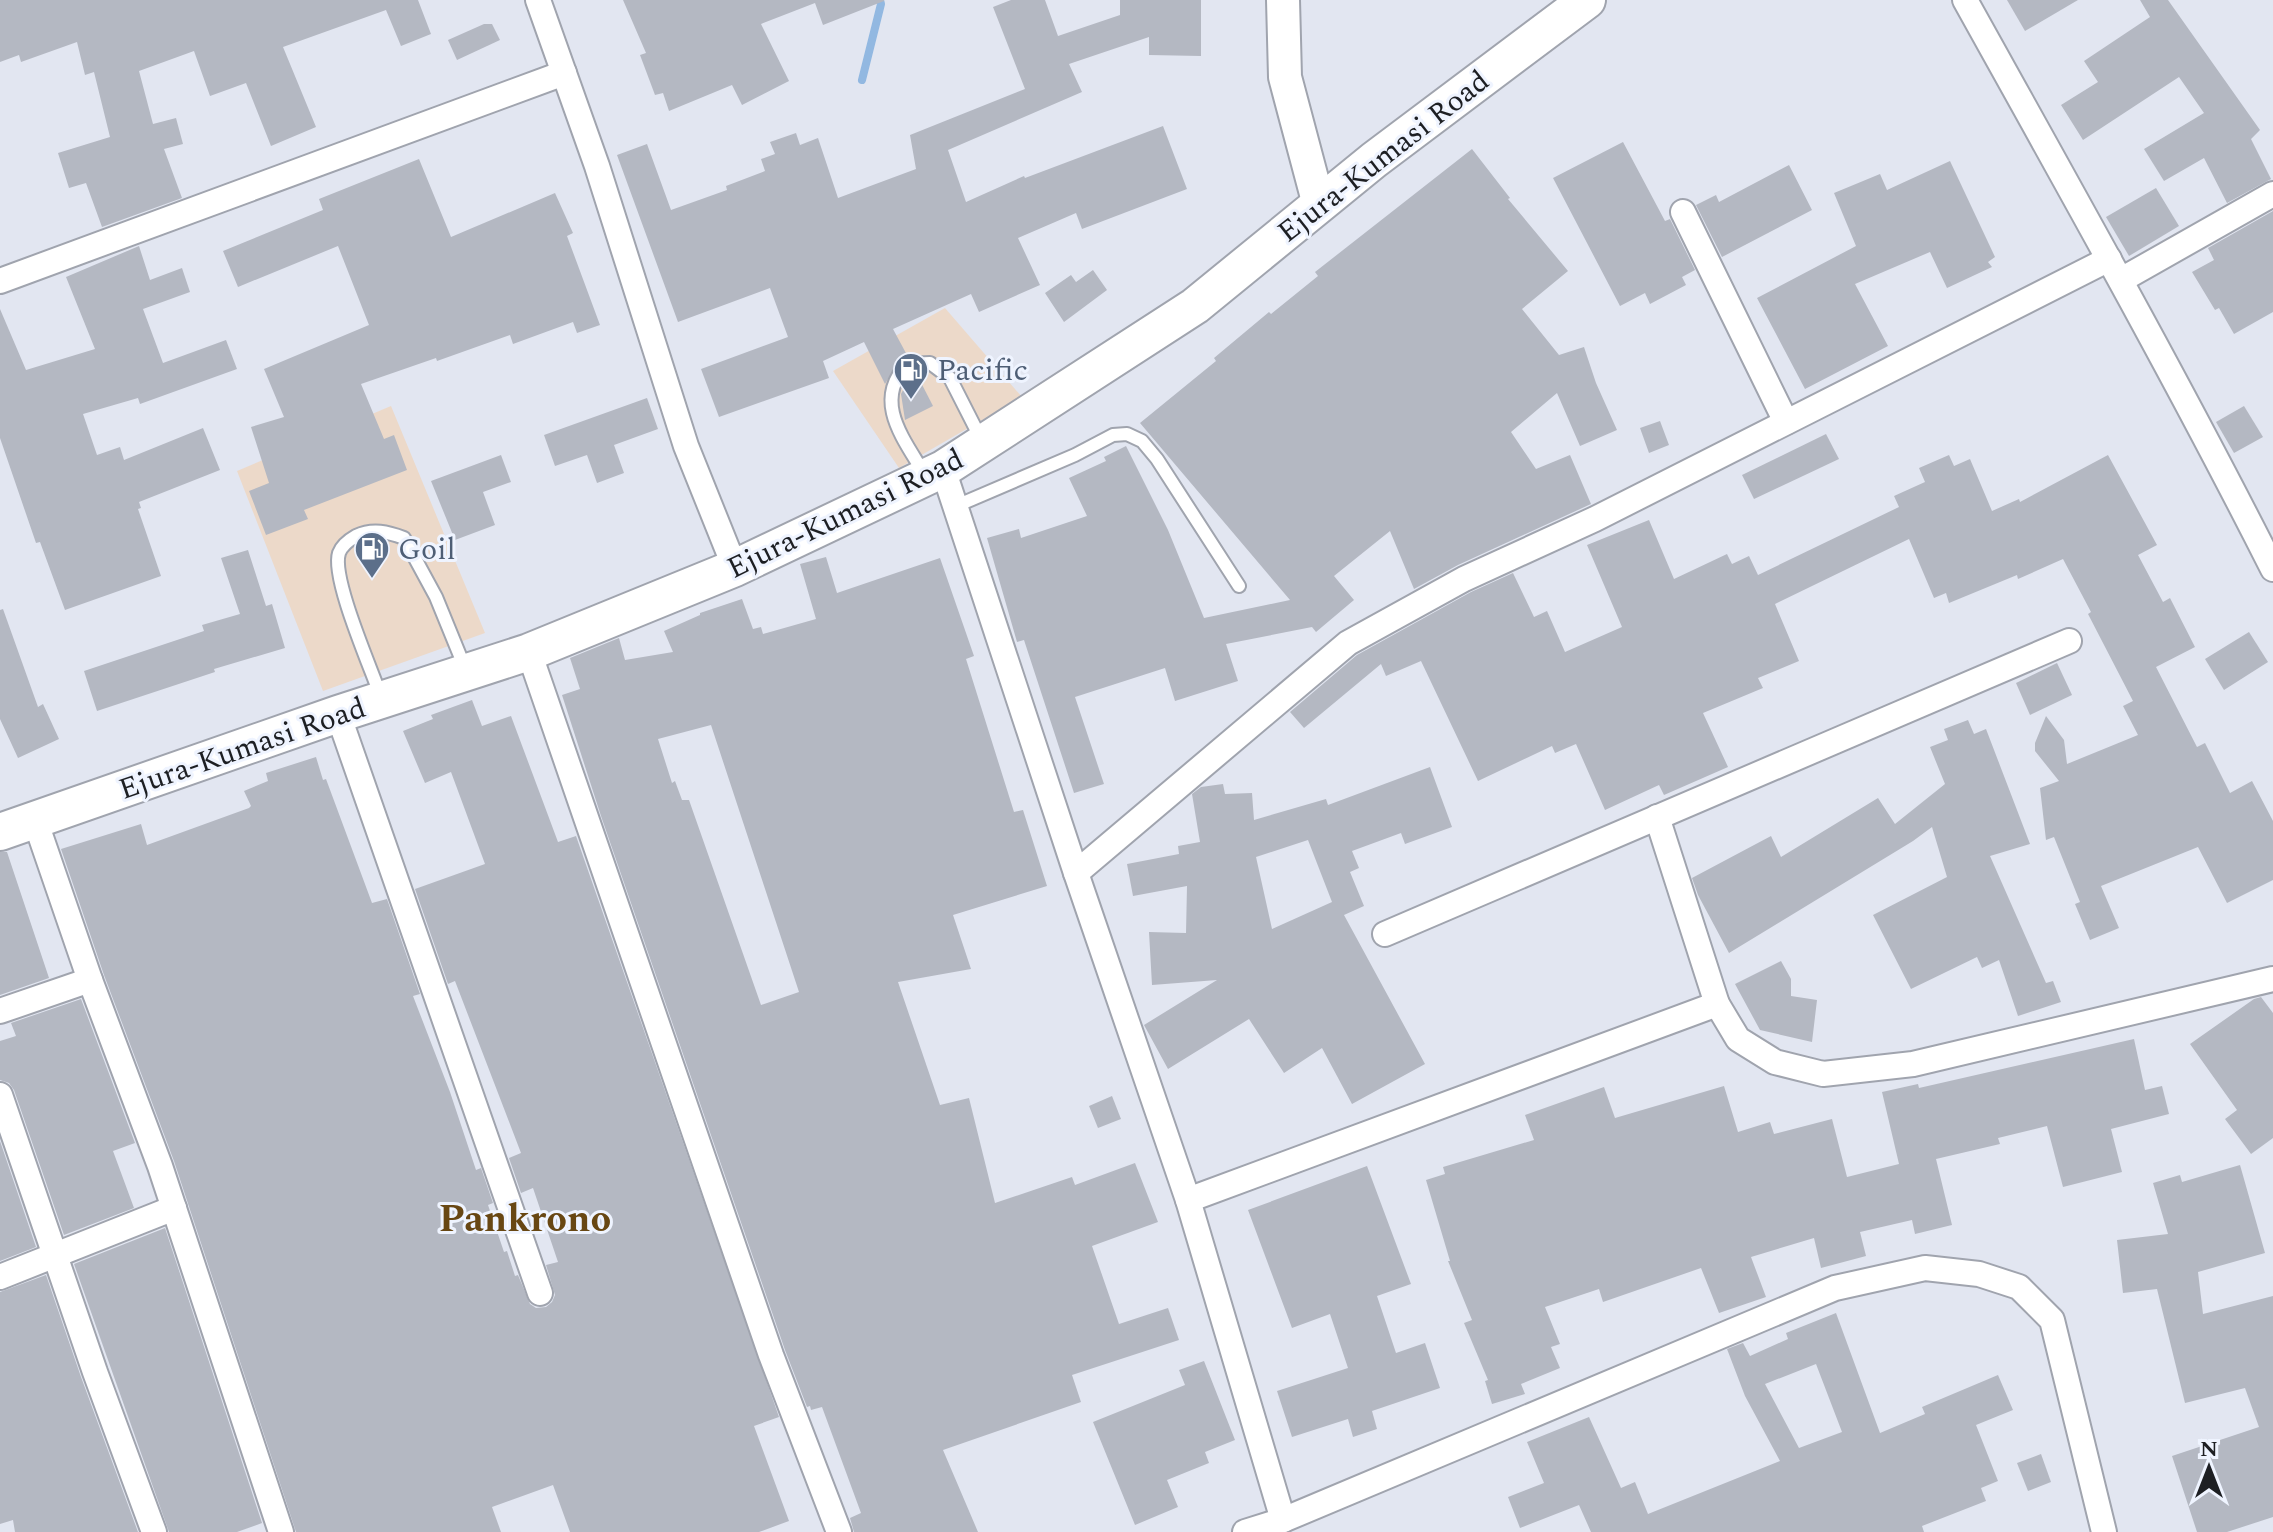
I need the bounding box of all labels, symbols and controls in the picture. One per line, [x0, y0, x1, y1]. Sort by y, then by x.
street label: Ejura-Kumasi Road [1268, 59, 1500, 255]
place label: Pacific [937, 348, 1028, 394]
fuel station icon: Pacific [892, 351, 930, 401]
street label: Ejura-Kumasi Road [719, 437, 972, 591]
place label: Goil [398, 527, 455, 573]
fuel station icon: Goil [353, 530, 391, 580]
street label: Ejura-Kumasi Road [113, 685, 372, 813]
district label: Pankrono [439, 1191, 611, 1249]
north arrow [2169, 1428, 2249, 1508]
text: N [2200, 1433, 2218, 1466]

